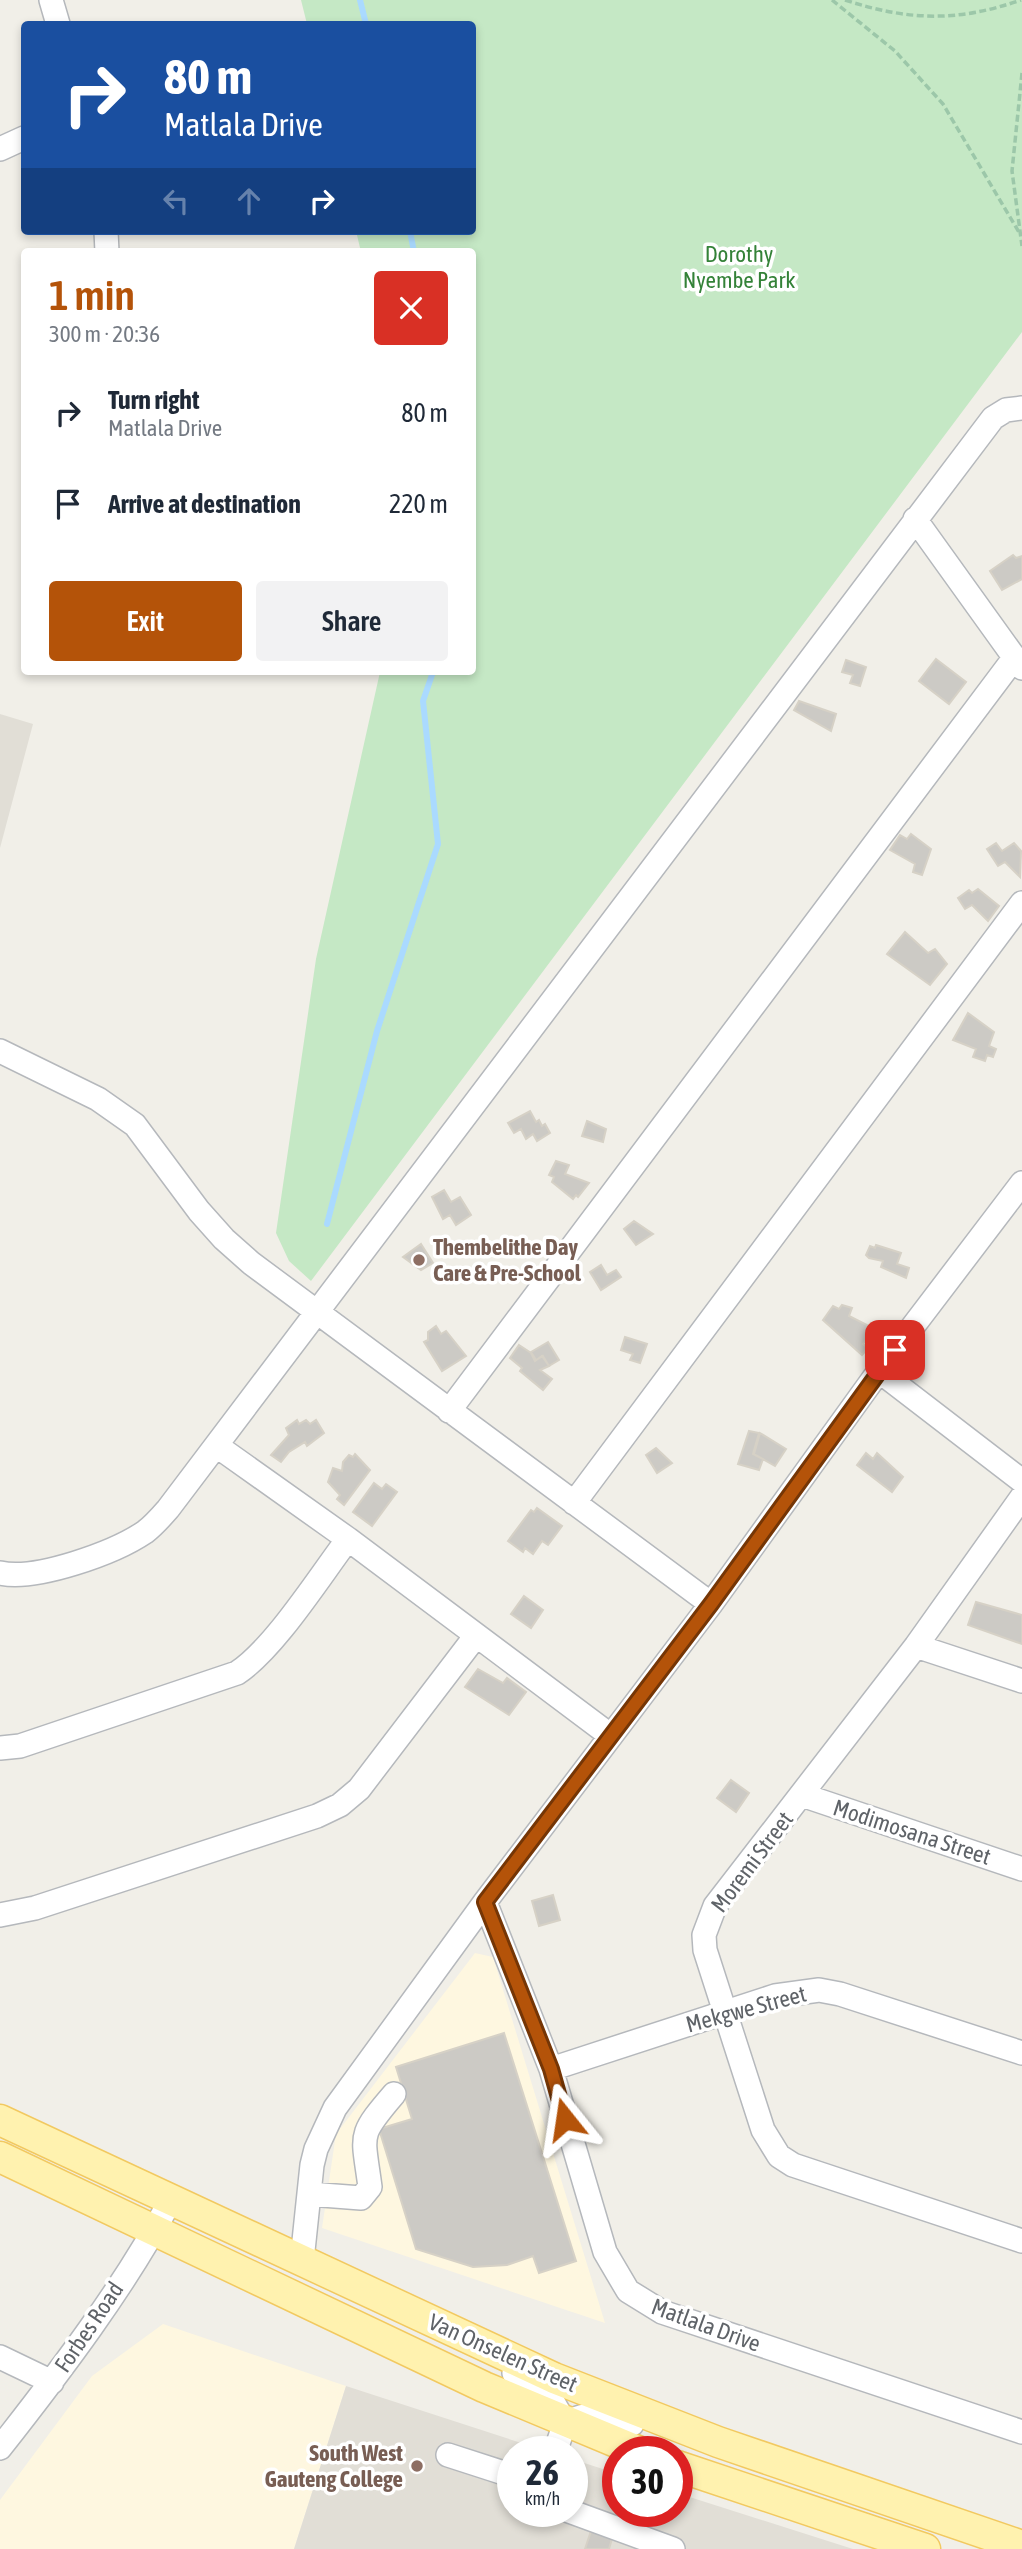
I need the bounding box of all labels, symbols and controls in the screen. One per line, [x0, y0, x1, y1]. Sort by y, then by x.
text: 80 m [164, 48, 252, 104]
icon: right [49, 49, 140, 140]
text: Matlala Drive [164, 106, 323, 143]
icon: left [157, 182, 195, 220]
icon: ahead [230, 182, 268, 220]
icon: right [303, 182, 341, 220]
park label: Dorothy Nyembe Park [683, 241, 795, 293]
text: 1 min [49, 271, 135, 319]
button: close [374, 271, 448, 345]
text: 300 m · 20:36 [49, 321, 160, 347]
text: Turn right [108, 385, 199, 415]
icon: right [49, 394, 87, 432]
text: 80 m [401, 398, 448, 428]
text: Matlala Drive [108, 415, 222, 441]
icon: arrive [49, 485, 87, 523]
text: Arrive at destination [108, 489, 301, 519]
text: 220 m [389, 489, 448, 519]
button: Exit [49, 581, 242, 661]
button: Share [256, 581, 448, 661]
place label: Thembelithe Day Care & Pre-School [433, 1234, 582, 1286]
marker: Thembelithe Day Care & Pre-School [411, 1252, 427, 1268]
pin [865, 1320, 925, 1380]
icon: arrive [876, 1331, 914, 1369]
street label: Modimosana Street [830, 1794, 994, 1870]
street label: Moremi Street [706, 1807, 798, 1917]
street label: Mekgwe Street [683, 1980, 809, 2038]
position arrow [528, 2082, 602, 2156]
street label: Forbes Road [49, 2277, 129, 2377]
street label: Matlala Drive [648, 2293, 764, 2357]
street label: Van Onselen Street [425, 2309, 581, 2397]
speed limit sign: 30 [602, 2436, 693, 2527]
place label: South West Gauteng College [265, 2440, 403, 2492]
text: 26 [526, 2452, 559, 2492]
marker: South West Gauteng College [409, 2458, 425, 2474]
text: km/h [525, 2488, 560, 2509]

